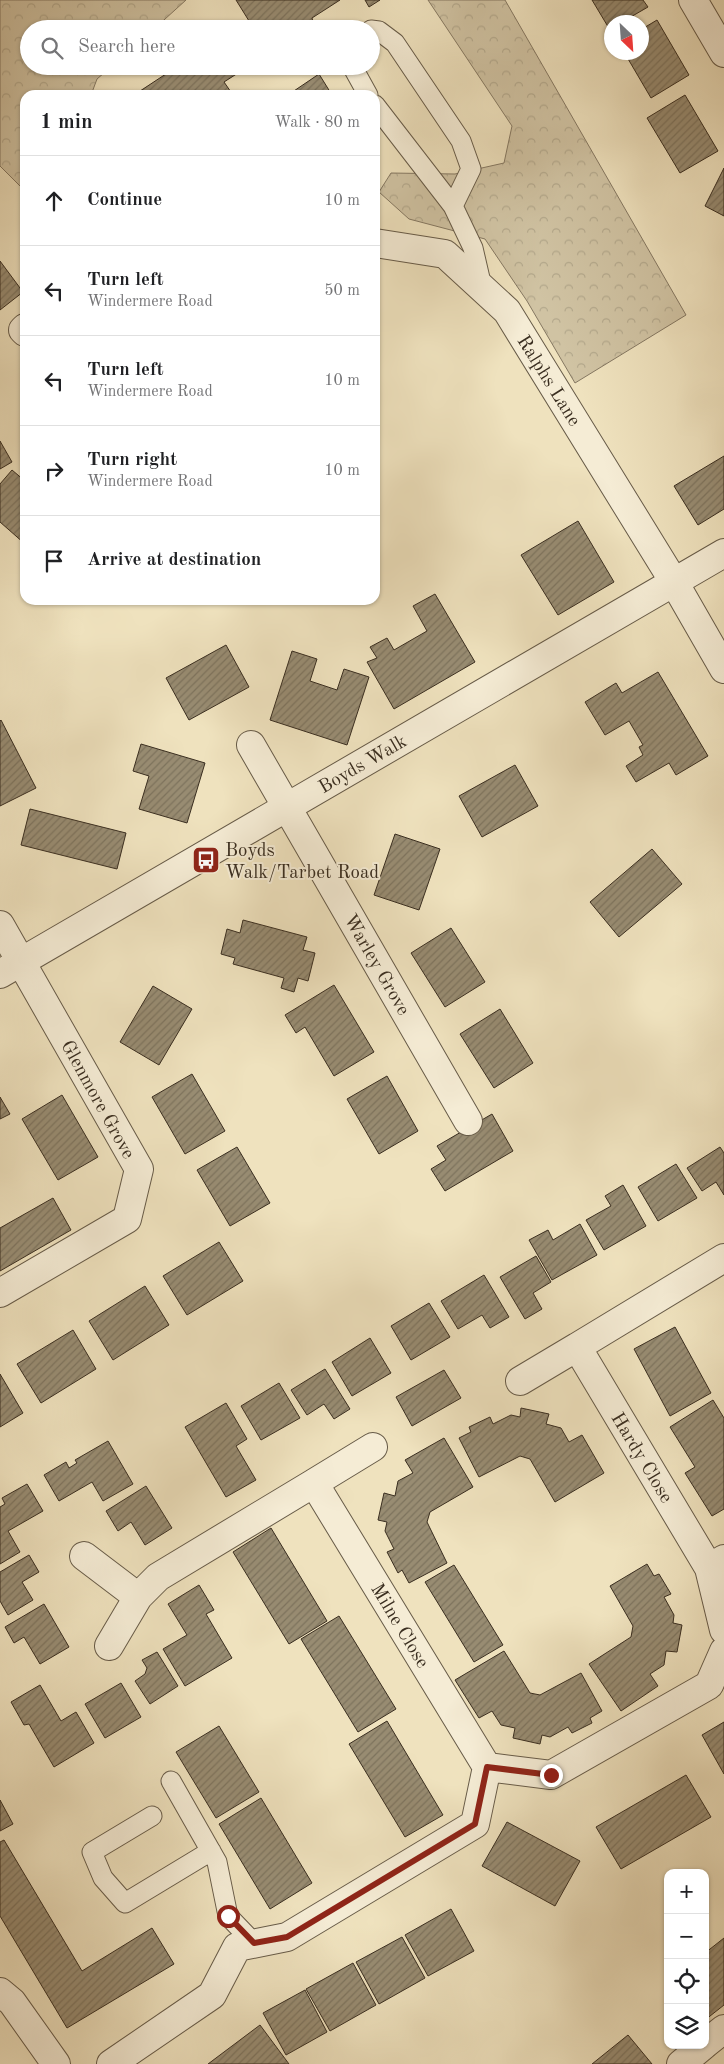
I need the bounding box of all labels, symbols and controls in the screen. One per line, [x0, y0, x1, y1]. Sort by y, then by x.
north arrow [604, 15, 649, 60]
search box [20, 20, 380, 75]
icon: search [38, 34, 66, 62]
text: Search here [78, 38, 175, 57]
text: 1 min [40, 112, 93, 133]
text: Walk · 80 m [274, 115, 360, 131]
icon: ahead [40, 187, 68, 215]
text: Continue [87, 191, 162, 210]
text: 10 m [324, 193, 360, 209]
text: Turn left [87, 271, 164, 290]
icon: left [40, 277, 68, 305]
text: 50 m [324, 283, 360, 299]
text: Windermere Road [87, 294, 213, 310]
street label: Ralphs Lane [513, 333, 583, 430]
text: Turn left [87, 361, 164, 380]
icon: left [40, 367, 68, 395]
text: 10 m [324, 373, 360, 389]
text: Windermere Road [87, 384, 213, 400]
text: Turn right [87, 451, 177, 470]
icon: right [40, 457, 68, 485]
text: 10 m [324, 463, 360, 479]
text: Windermere Road [87, 474, 213, 490]
icon: arrive [40, 547, 68, 575]
text: Arrive at destination [87, 551, 261, 570]
street label: Boyds Walk [316, 732, 411, 798]
place label: Boyds Walk/Tarbet Road [225, 842, 379, 883]
bus stop icon: Boyds Walk/Tarbet Road [191, 845, 221, 875]
street label: Warley Grove [339, 911, 412, 1019]
street label: Glenmore Grove [56, 1038, 137, 1163]
street label: Hardy Close [607, 1410, 675, 1507]
street label: Milne Close [366, 1581, 431, 1672]
route end [540, 1764, 563, 1787]
map controls [664, 1869, 709, 2049]
button: + [664, 1869, 709, 1914]
route start [217, 1905, 240, 1928]
button: − [664, 1914, 709, 1959]
button: locate [664, 1959, 709, 2004]
button: layers [664, 2004, 709, 2049]

